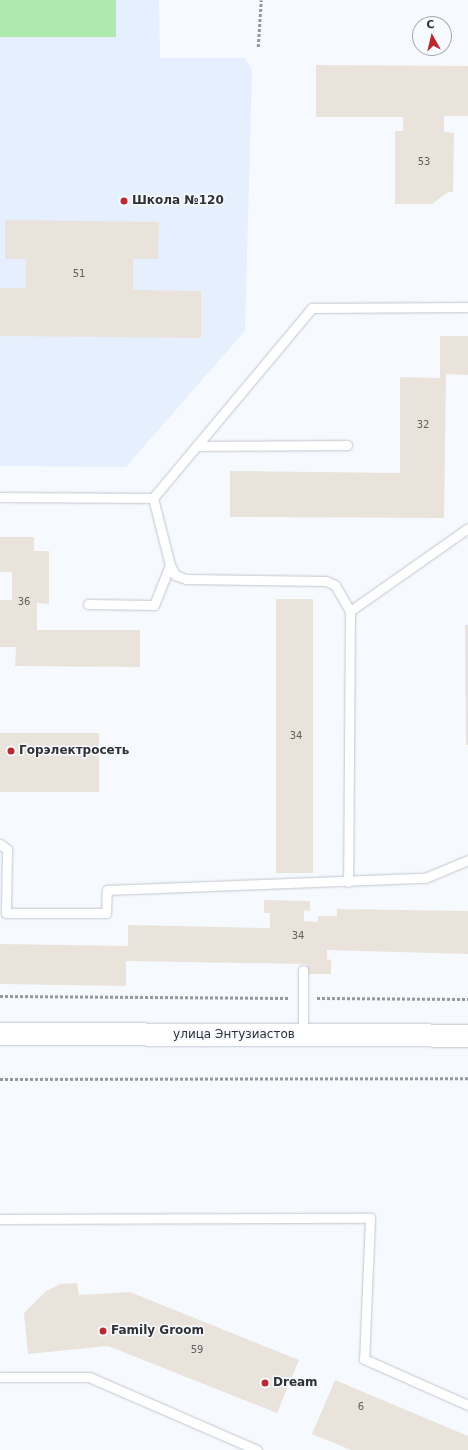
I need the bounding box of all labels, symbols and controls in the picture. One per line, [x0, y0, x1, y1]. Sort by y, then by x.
north arrow [412, 16, 452, 56]
text: С [425, 18, 435, 32]
house number: 53 [418, 156, 430, 168]
place label: Школа №120 [132, 194, 224, 208]
marker: Школа №120 [119, 196, 129, 206]
house number: 51 [73, 268, 85, 280]
house number: 32 [417, 419, 429, 431]
house number: 36 [18, 596, 30, 608]
house number: 34 [290, 730, 302, 742]
place label: Горэлектросеть [19, 744, 129, 758]
marker: Горэлектросеть [6, 746, 16, 756]
house number: 34 [292, 930, 304, 942]
street label: улица Энтузиастов [173, 1028, 295, 1042]
place label: Family Groom [111, 1324, 204, 1338]
marker: Family Groom [98, 1326, 108, 1336]
house number: 59 [191, 1344, 203, 1356]
place label: Dream [273, 1376, 318, 1390]
marker: Dream [260, 1378, 270, 1388]
house number: 6 [358, 1401, 364, 1413]

